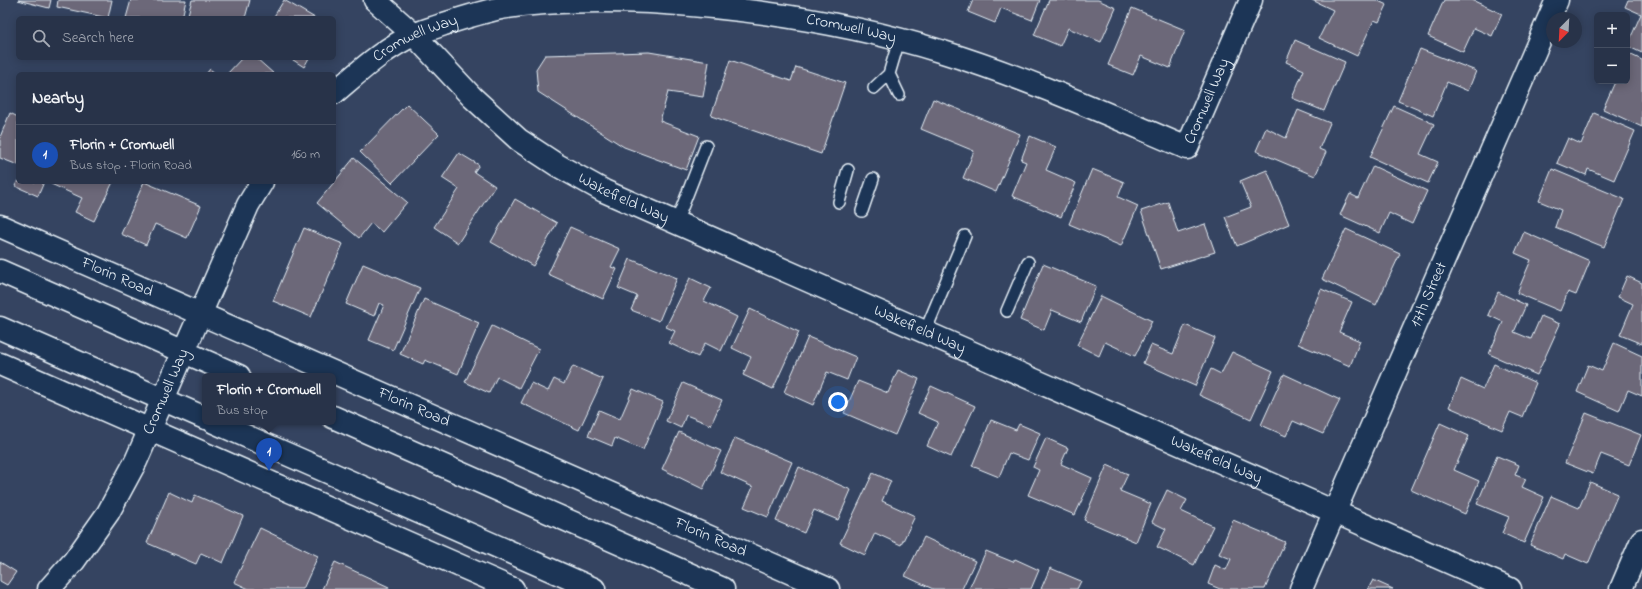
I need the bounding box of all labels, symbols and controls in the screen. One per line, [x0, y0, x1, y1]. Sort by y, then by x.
street label: Cromwell Way [368, 8, 461, 68]
street label: Cromwell Way [804, 8, 899, 50]
north arrow [1546, 12, 1582, 48]
map controls [1594, 12, 1630, 84]
button: + [1594, 12, 1630, 48]
search box [16, 16, 336, 60]
icon: search [30, 27, 52, 49]
text: Search here [62, 27, 134, 49]
button: − [1594, 48, 1630, 84]
street label: Cromwell Way [1178, 54, 1236, 148]
text: Nearby [32, 86, 84, 111]
text: Florin + Cromwell [70, 134, 174, 156]
text: 1 [43, 145, 47, 164]
text: 160 m [291, 145, 320, 164]
text: Bus stop · Florin Road [70, 156, 192, 175]
street label: Wakefield Way [573, 167, 673, 230]
street label: Florin Road [77, 251, 157, 304]
street label: 17th Street [1404, 258, 1454, 331]
street label: Wakefield Way [870, 299, 970, 360]
street label: Cromwell Way [137, 345, 196, 439]
popup [202, 373, 336, 425]
text: Florin + Cromwell [217, 379, 321, 401]
street label: Florin Road [373, 381, 454, 434]
your location [828, 392, 848, 412]
text: Bus stop [217, 401, 268, 420]
street label: Wakefield Way [1166, 429, 1266, 491]
pin: 1 [256, 438, 282, 471]
street label: Florin Road [670, 511, 750, 564]

